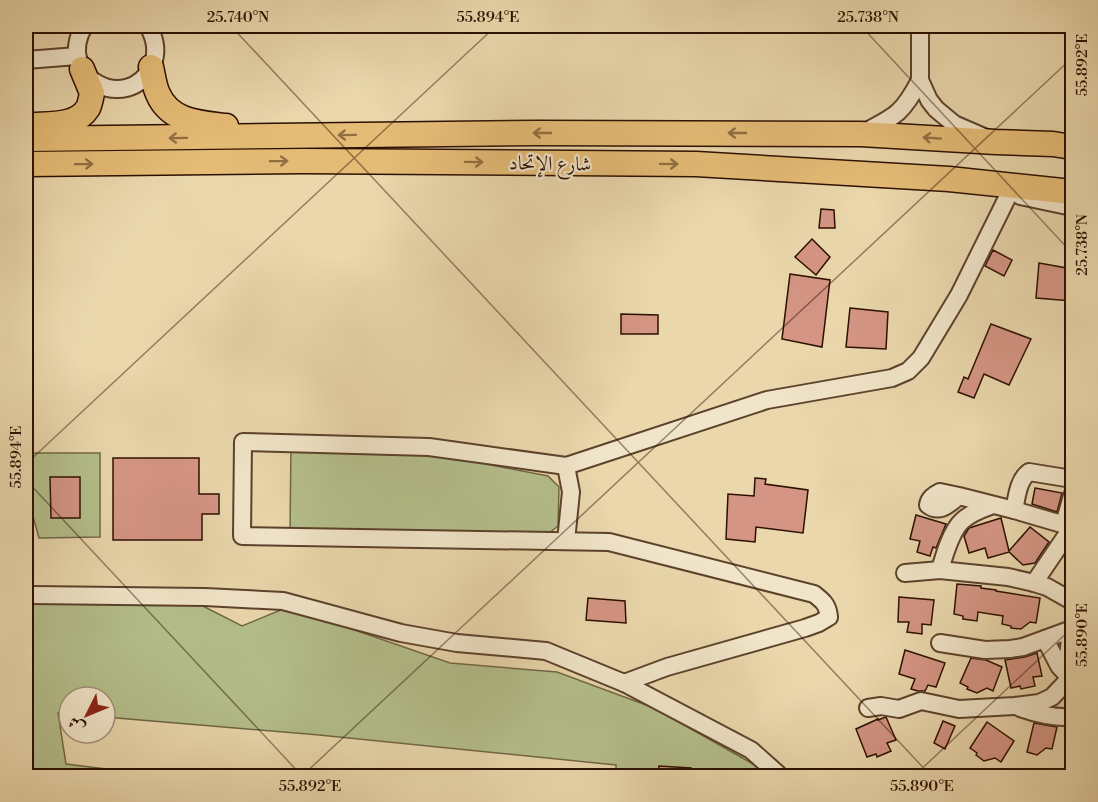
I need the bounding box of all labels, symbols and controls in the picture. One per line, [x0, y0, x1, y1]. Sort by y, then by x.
text: 25.740°N [207, 8, 269, 27]
text: 55.894°E [457, 8, 519, 27]
text: 25.738°N [837, 8, 899, 27]
text: 55.892°E [1073, 34, 1092, 96]
one-way arrow [532, 127, 552, 139]
one-way arrow [727, 127, 747, 139]
one-way arrow [337, 130, 357, 141]
one-way arrow [169, 132, 189, 144]
one-way arrow [922, 132, 942, 143]
street label: شارع الإتحاد [508, 151, 591, 182]
one-way arrow [268, 155, 288, 167]
one-way arrow [463, 156, 483, 168]
one-way arrow [73, 158, 93, 169]
one-way arrow [658, 158, 678, 170]
text: 25.738°N [1073, 214, 1092, 276]
text: 55.894°E [7, 426, 26, 488]
text: 55.890°E [1073, 603, 1092, 667]
north arrow [57, 685, 117, 745]
text: ش [64, 712, 89, 737]
text: 55.892°E [279, 777, 341, 796]
text: 55.890°E [890, 777, 954, 796]

